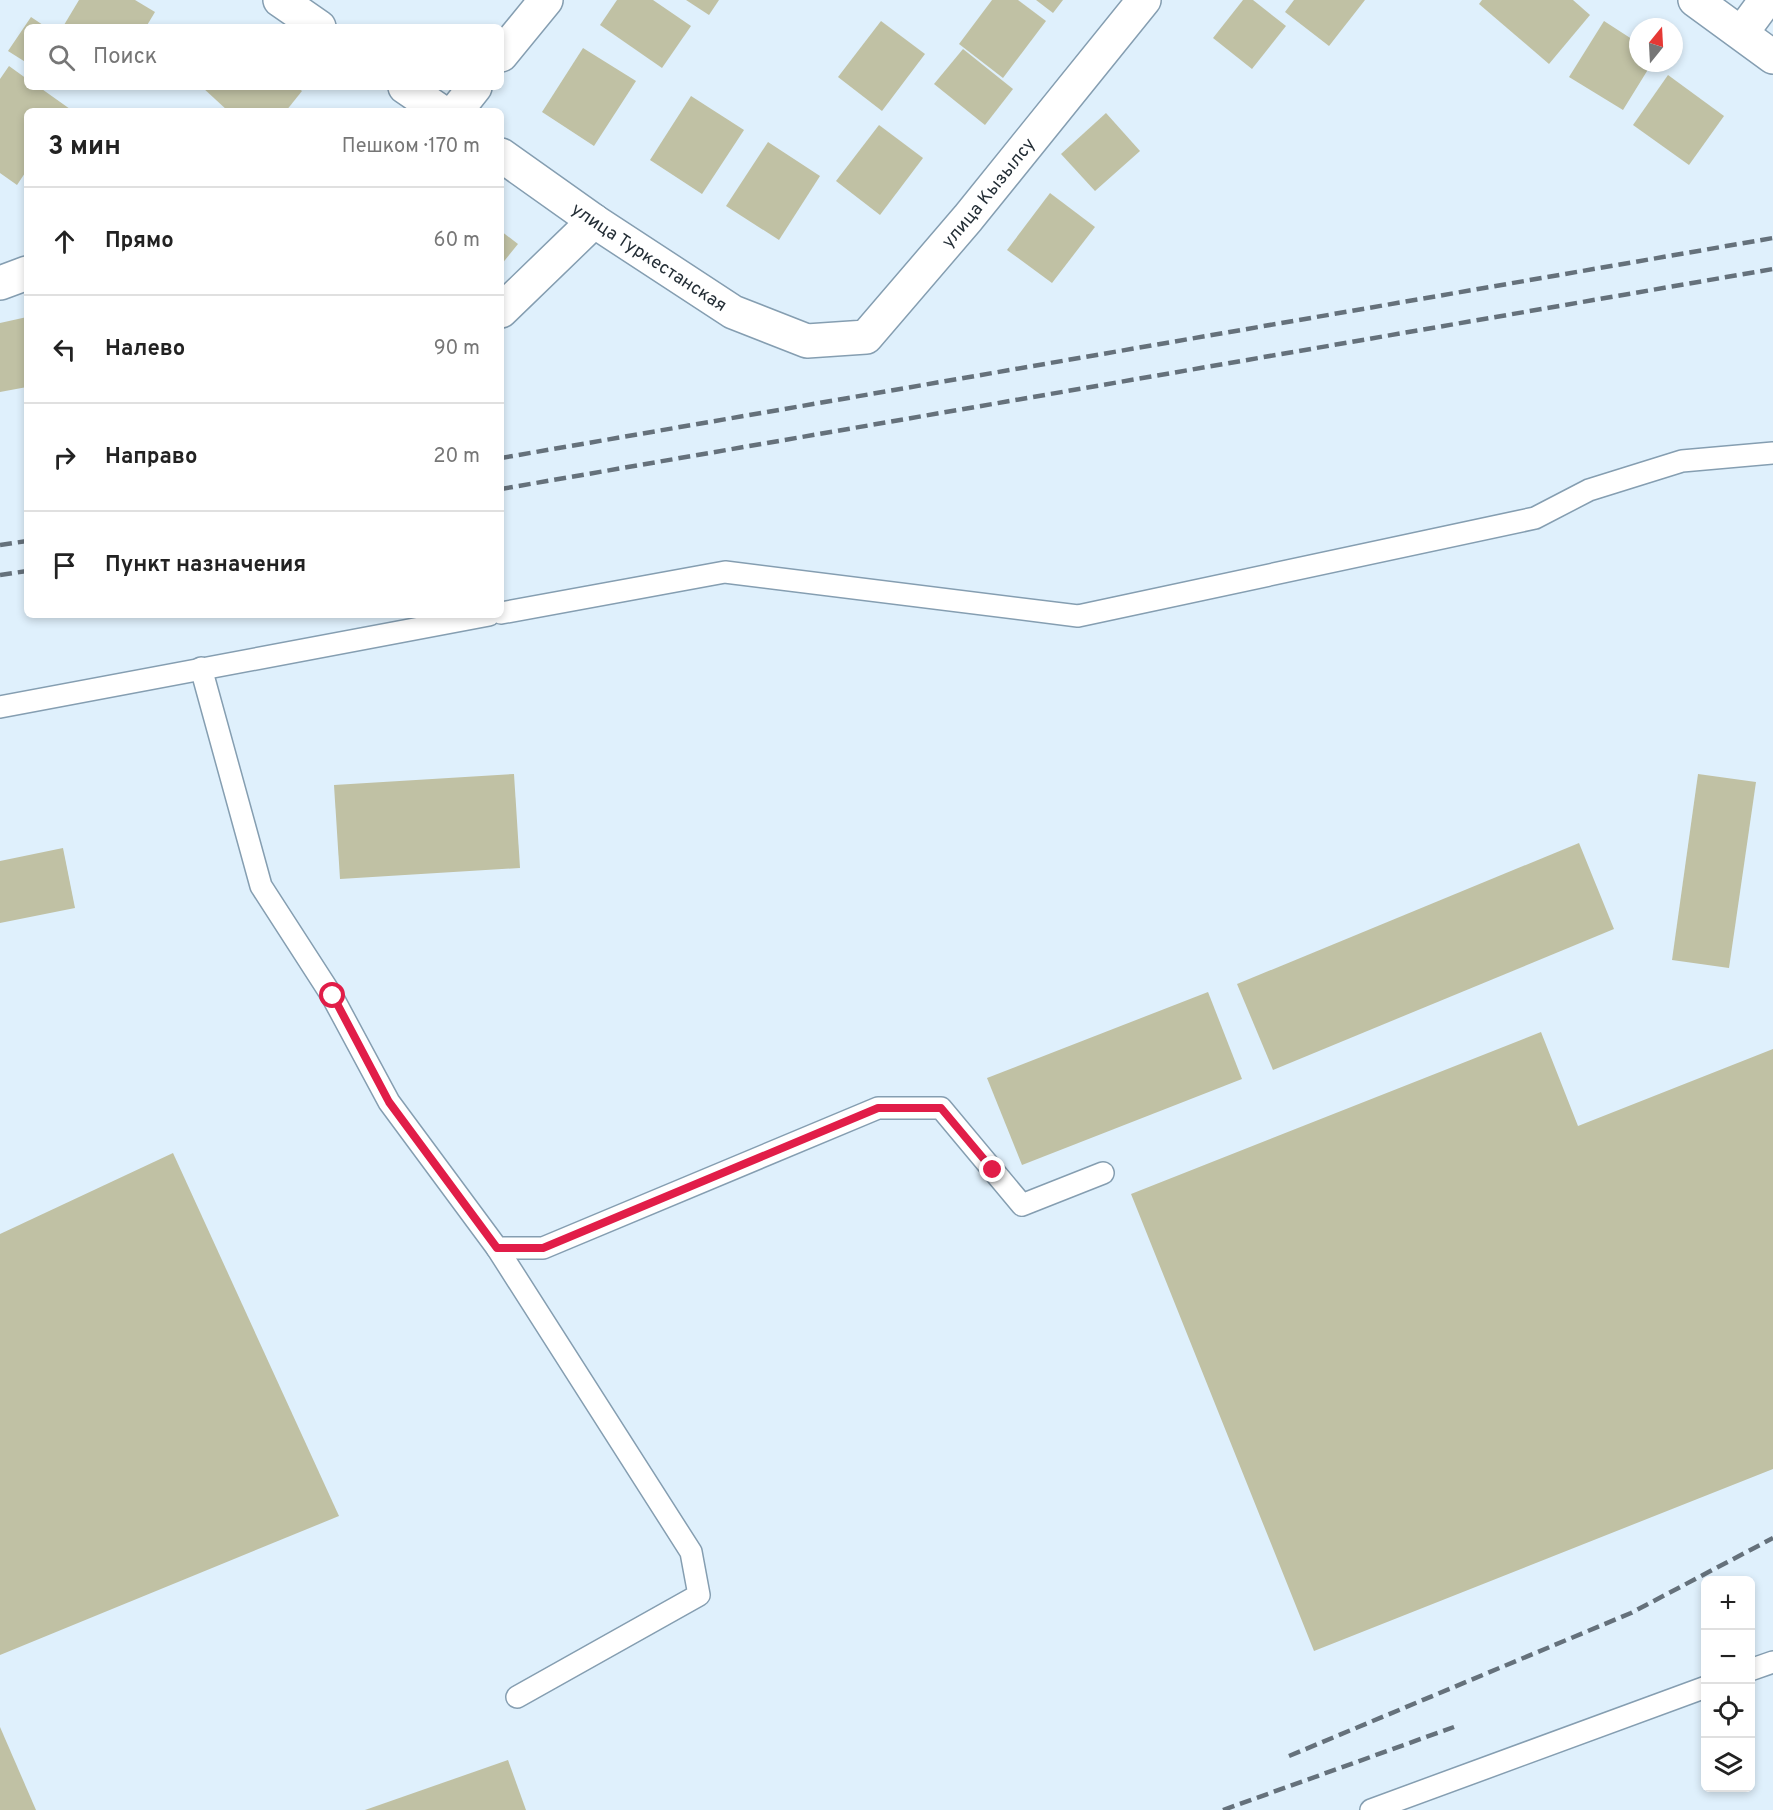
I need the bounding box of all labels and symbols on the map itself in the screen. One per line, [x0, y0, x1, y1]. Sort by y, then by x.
north arrow [1629, 18, 1683, 72]
street label: улица Кызылсу [937, 134, 1041, 253]
street label: улица Туркестанская [566, 198, 731, 318]
route start [319, 982, 345, 1008]
route end [979, 1156, 1005, 1182]

